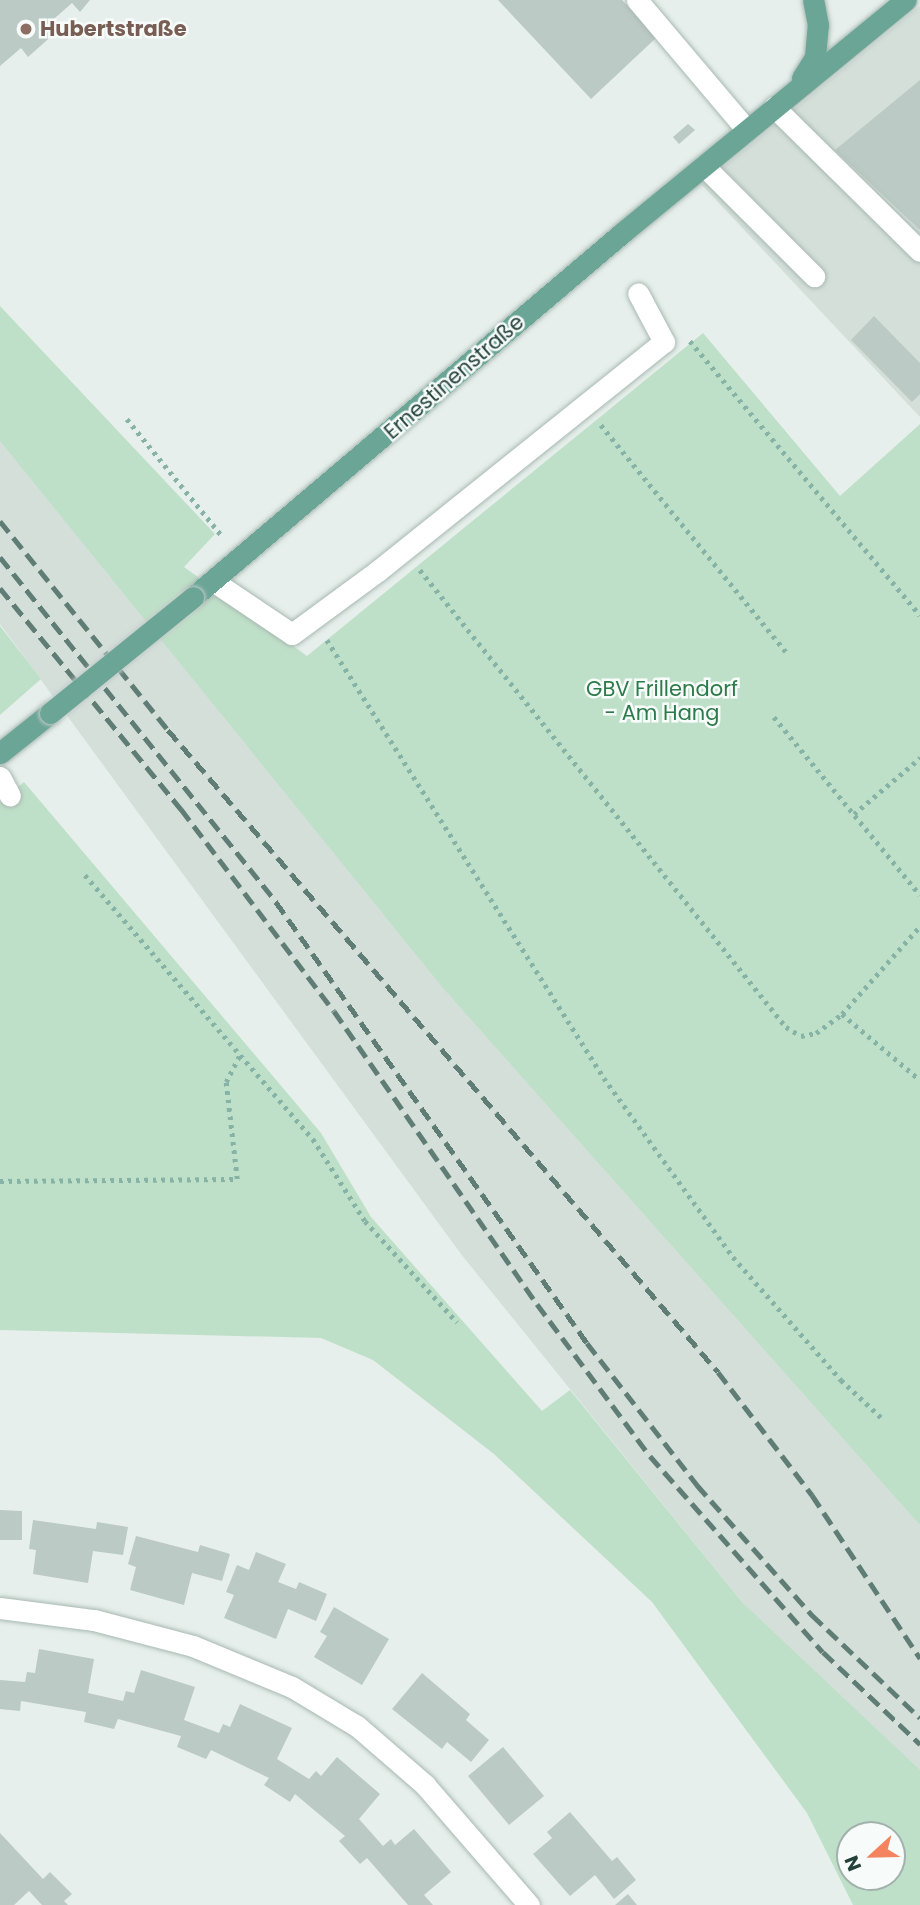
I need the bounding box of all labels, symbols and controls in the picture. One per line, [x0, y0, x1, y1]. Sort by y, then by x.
place label: Hubertstraße [40, 16, 187, 42]
marker: Hubertstraße [18, 21, 34, 37]
street label: Ernestinenstraße [379, 310, 529, 444]
park label: GBV Frillendorf - Am Hang [586, 676, 738, 726]
north arrow [836, 1821, 906, 1891]
text: N [838, 1852, 868, 1875]

